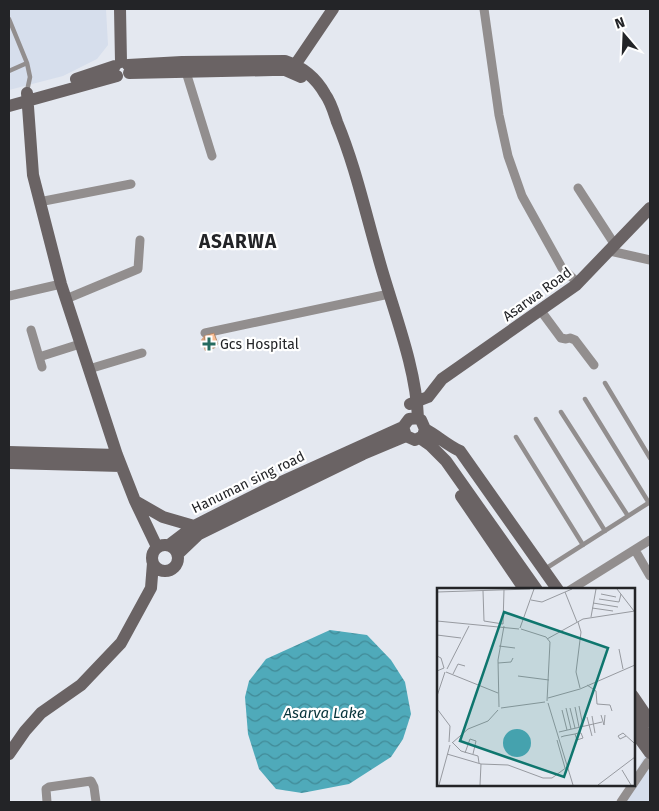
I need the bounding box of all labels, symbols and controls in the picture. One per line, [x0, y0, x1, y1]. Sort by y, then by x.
north arrow [599, 10, 649, 60]
text: N [613, 14, 627, 33]
district label: ASARWA [198, 230, 277, 253]
street label: Asarwa Road [500, 264, 575, 325]
place label: Gcs Hospital [220, 336, 299, 353]
marker: Gcs Hospital [202, 337, 216, 351]
street label: Hanuman sing road [189, 448, 308, 517]
inset map [437, 588, 634, 786]
water label: Asarva Lake [283, 704, 365, 722]

